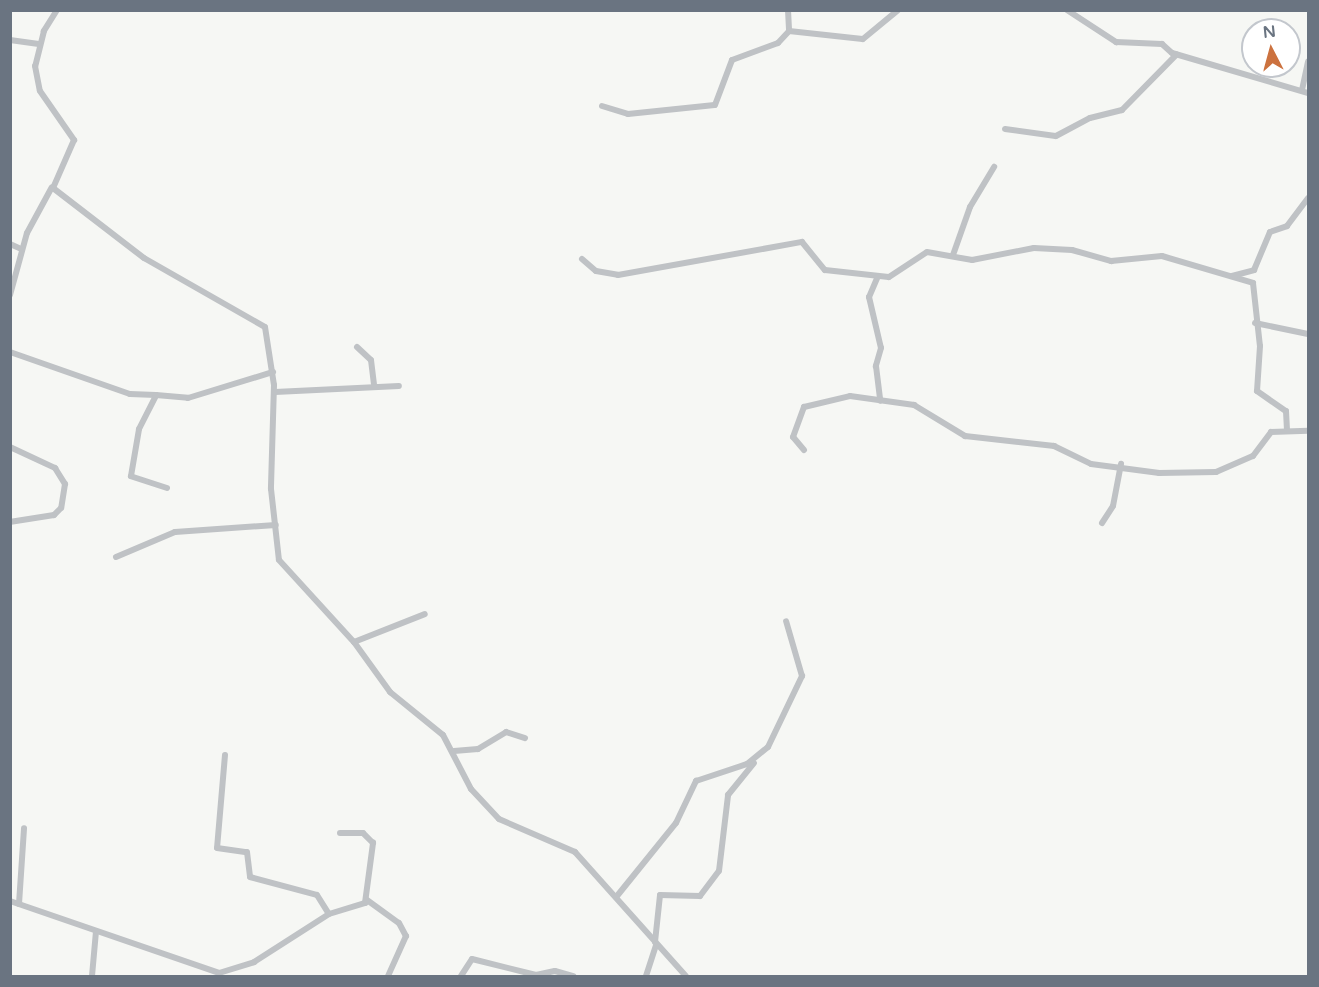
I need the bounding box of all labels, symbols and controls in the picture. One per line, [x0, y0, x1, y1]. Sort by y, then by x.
north arrow [1241, 18, 1301, 78]
text: N [1262, 21, 1277, 43]

